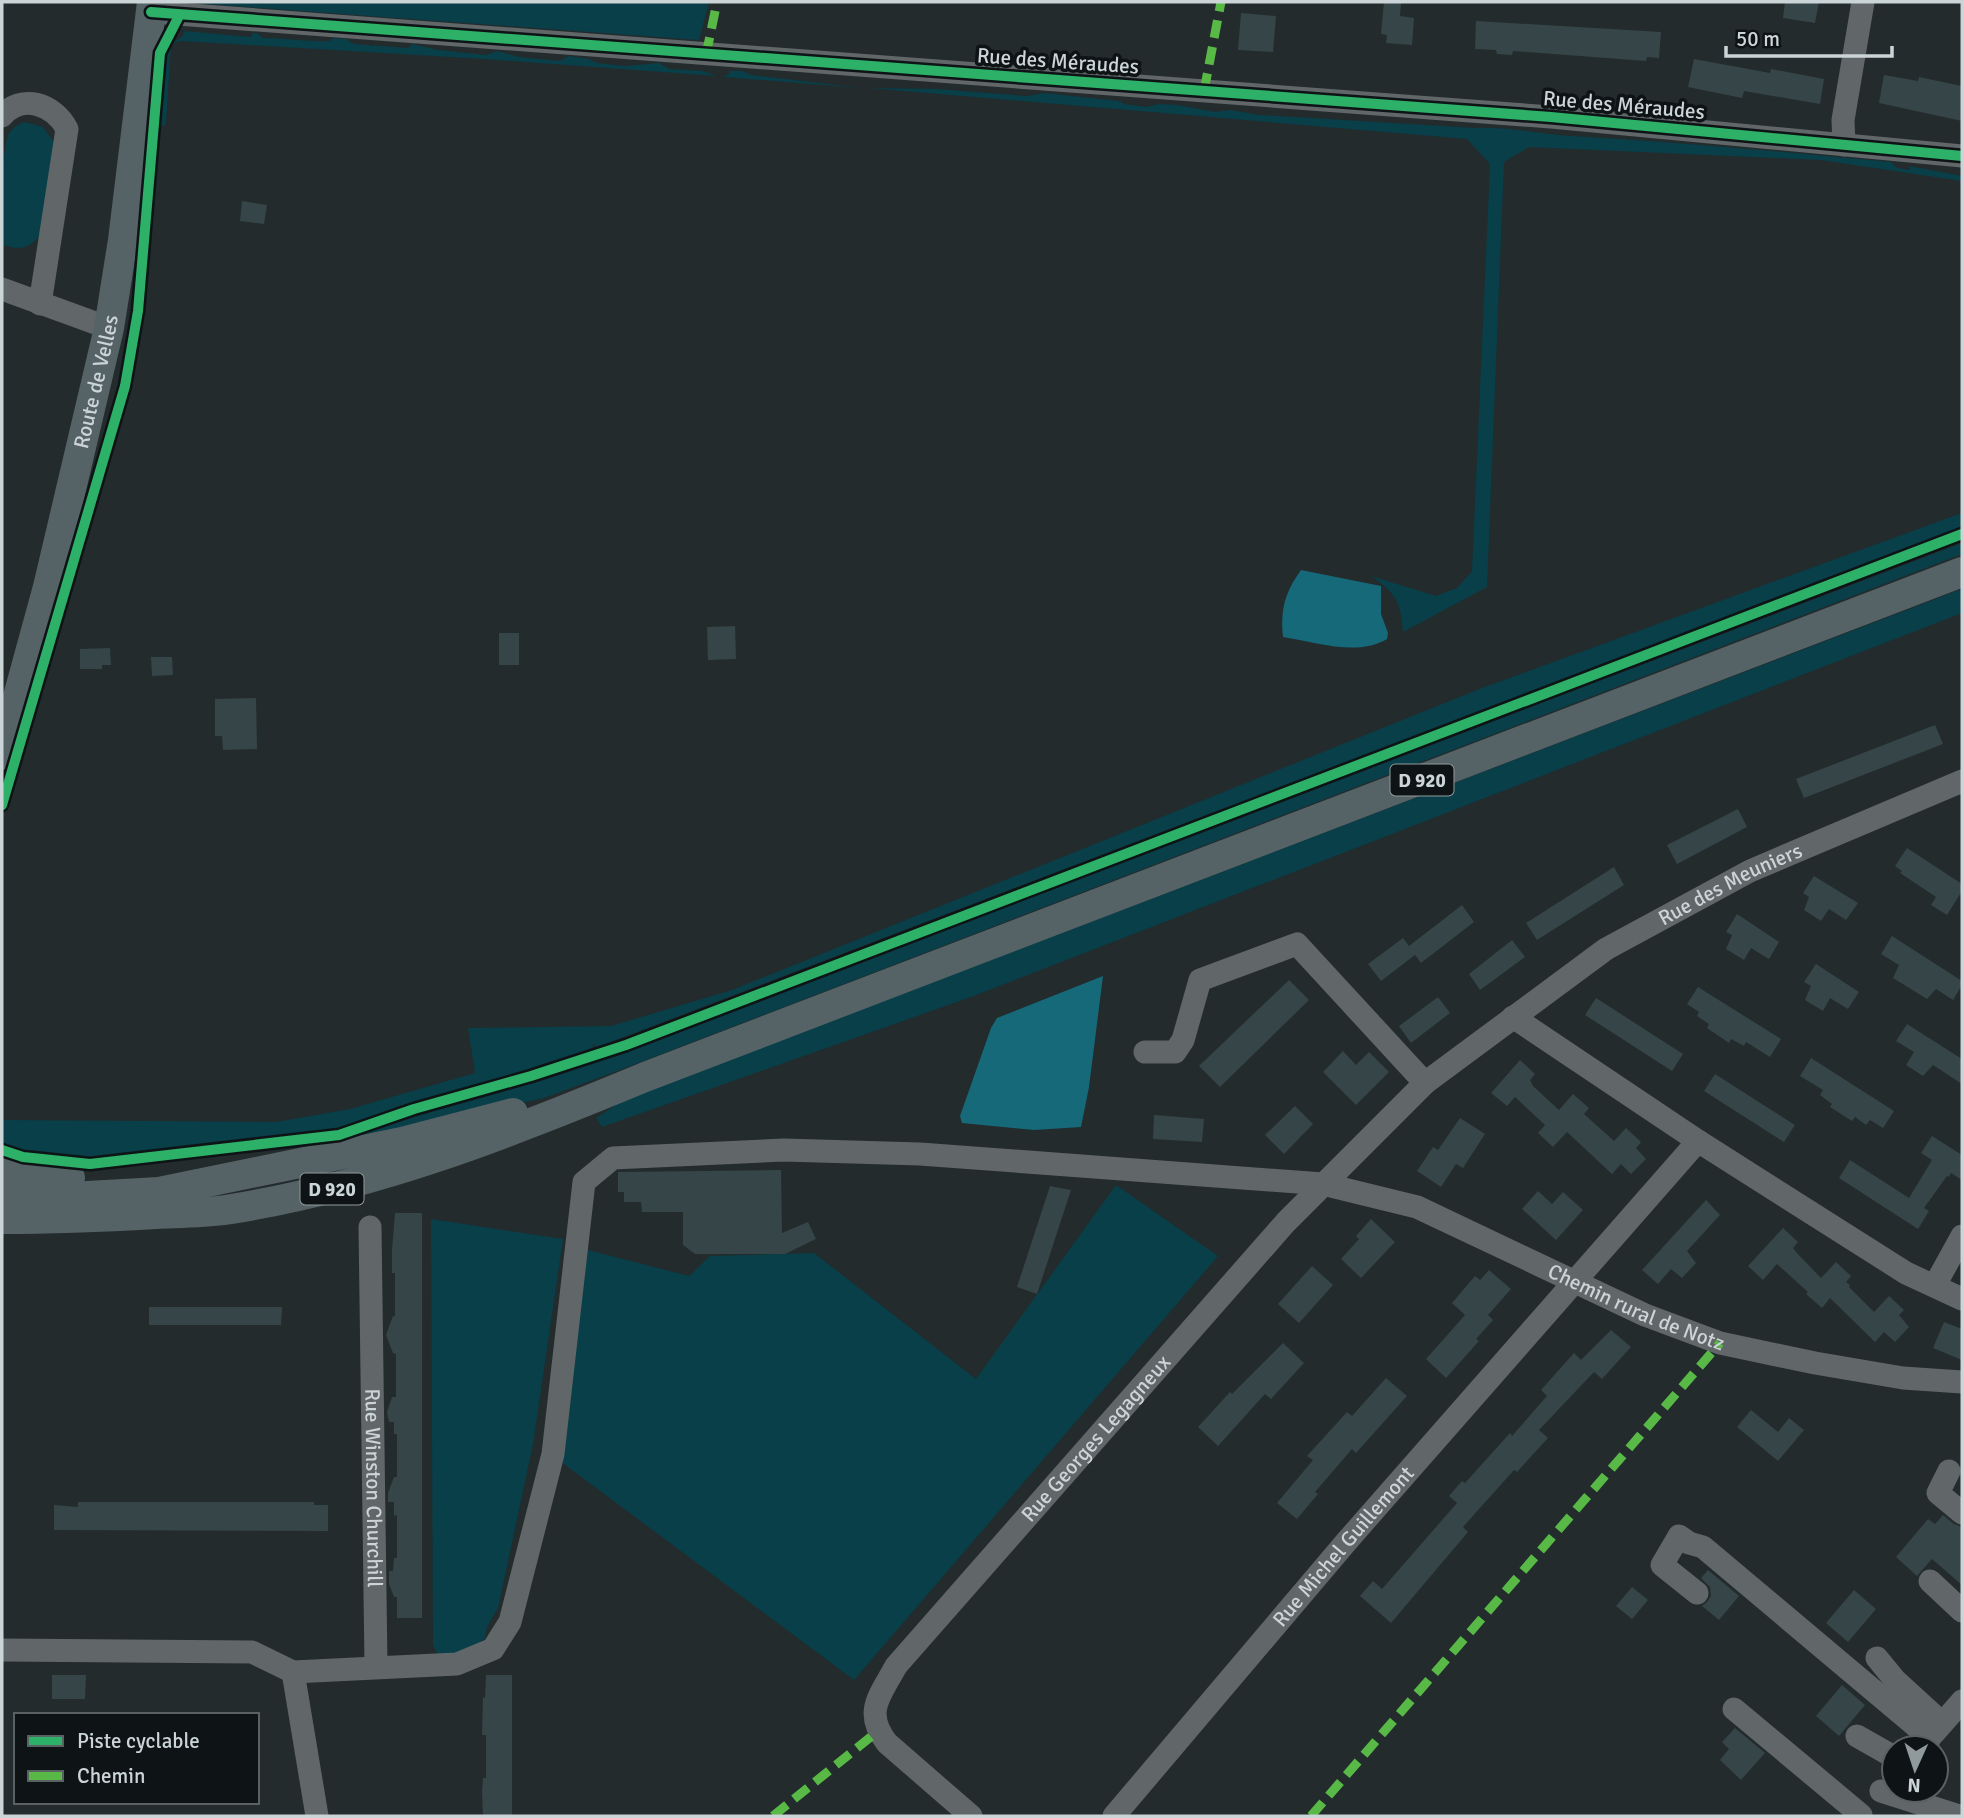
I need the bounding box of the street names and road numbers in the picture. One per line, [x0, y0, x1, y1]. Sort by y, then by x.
street label: Rue des Méraudes [976, 42, 1140, 80]
street label: Rue des Méraudes [1542, 85, 1706, 125]
street label: Route de Velles [68, 313, 124, 451]
road number: D 920 [1390, 764, 1454, 796]
street label: Rue des Meuniers [1654, 837, 1806, 931]
road number: D 920 [300, 1174, 364, 1204]
street label: Chemin rural de Notz [1544, 1258, 1728, 1357]
street label: Rue Georges Legagneux [1016, 1349, 1176, 1527]
street label: Rue Winston Churchill [359, 1388, 388, 1588]
street label: Rue Michel Guillemont [1267, 1461, 1420, 1632]

